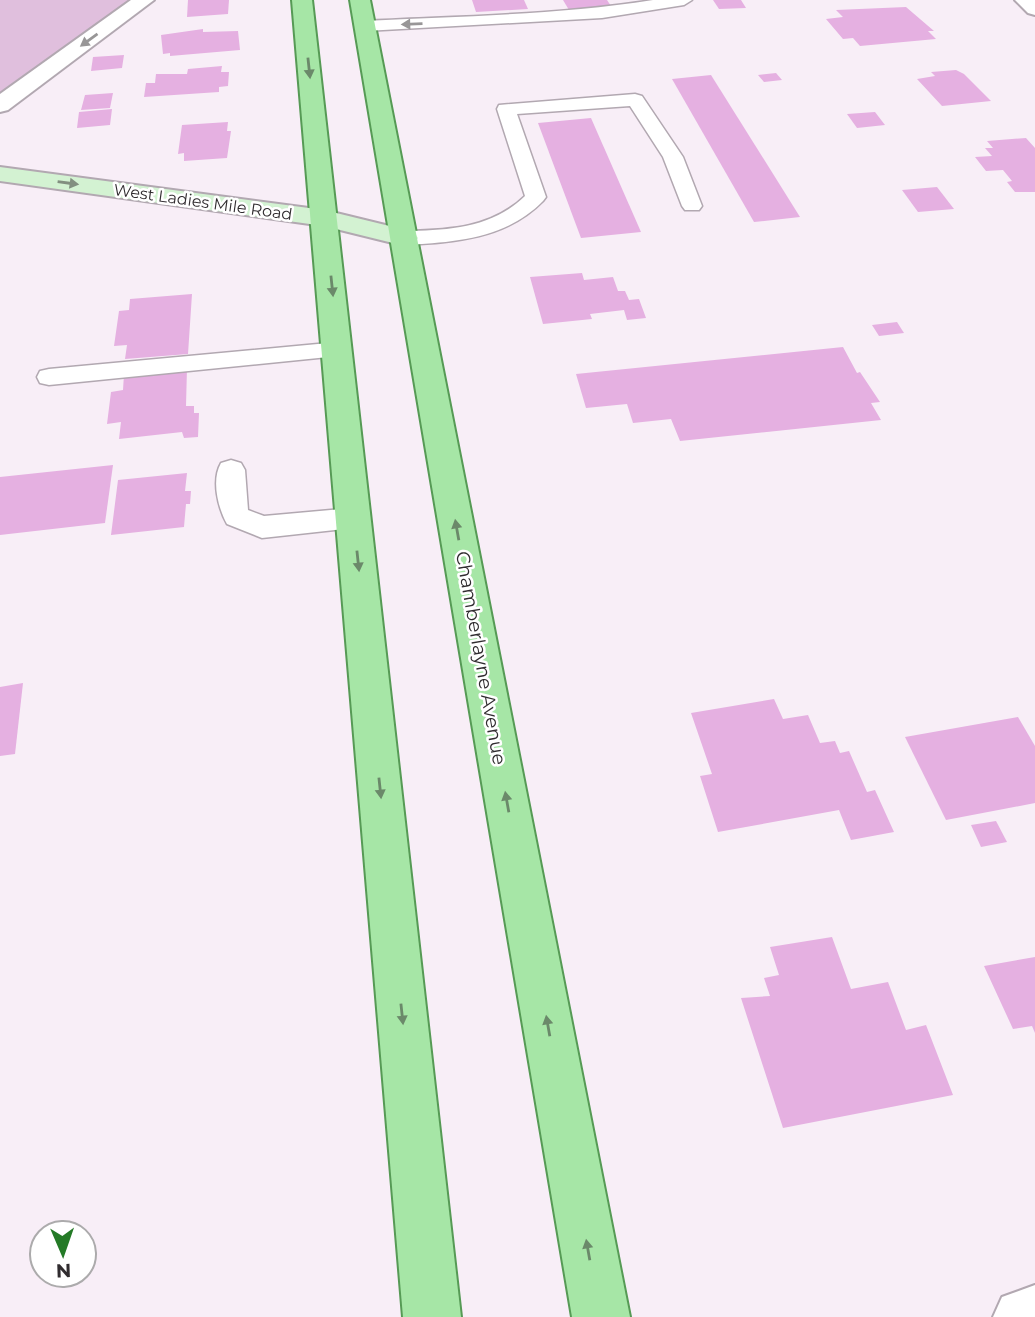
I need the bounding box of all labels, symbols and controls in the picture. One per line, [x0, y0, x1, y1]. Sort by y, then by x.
one-way arrow [400, 19, 422, 30]
one-way arrow [79, 33, 98, 47]
one-way arrow [304, 57, 315, 79]
one-way arrow [57, 177, 79, 188]
street label: West Ladies Mile Road [112, 180, 294, 224]
one-way arrow [326, 275, 337, 297]
one-way arrow [452, 519, 463, 541]
street label: Chamberlayne Avenue [451, 549, 511, 767]
one-way arrow [352, 551, 363, 573]
one-way arrow [375, 777, 386, 799]
one-way arrow [501, 791, 512, 813]
one-way arrow [397, 1003, 408, 1025]
one-way arrow [542, 1015, 553, 1037]
north arrow [28, 1219, 98, 1289]
one-way arrow [583, 1239, 594, 1261]
text: N [55, 1259, 72, 1282]

